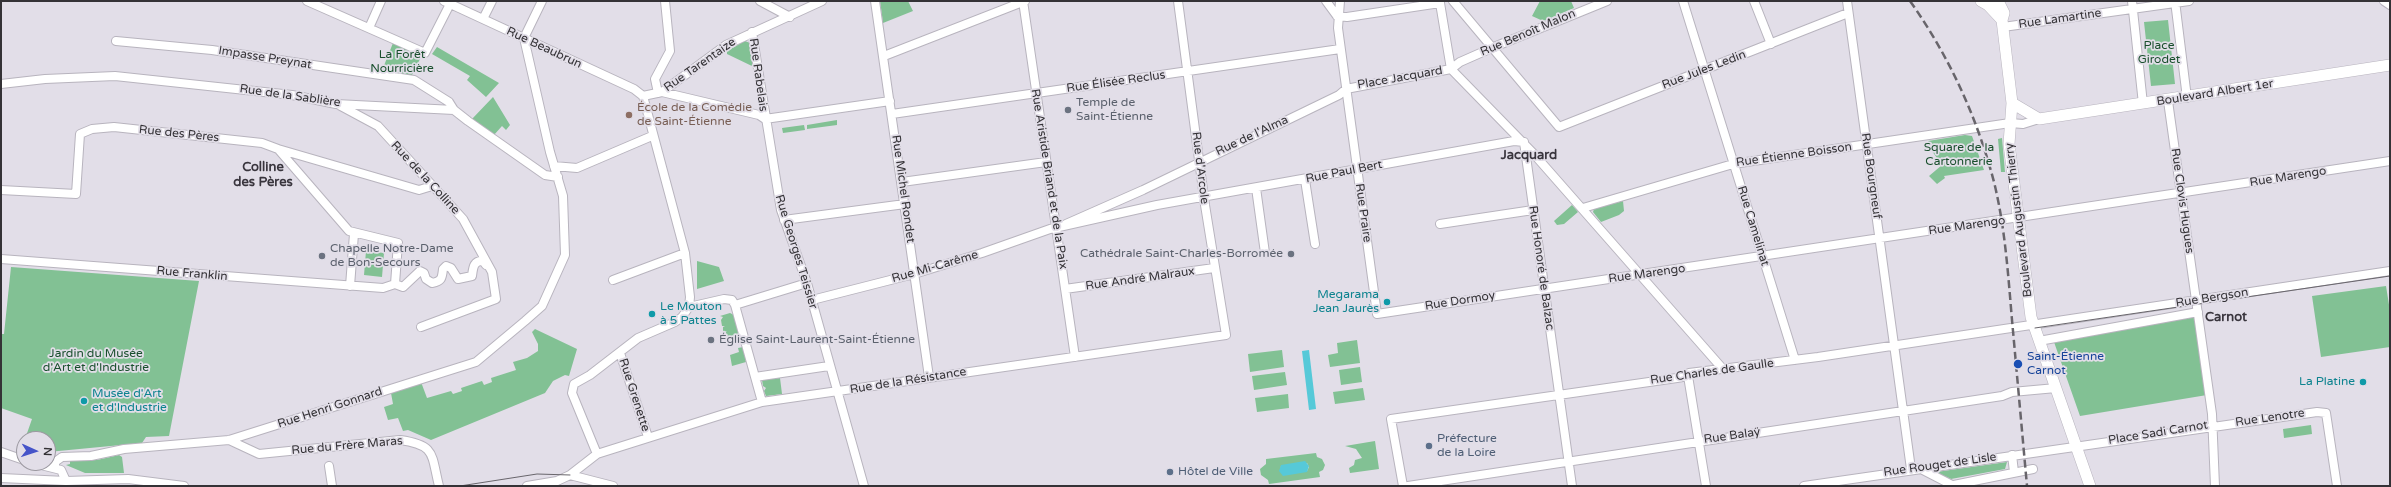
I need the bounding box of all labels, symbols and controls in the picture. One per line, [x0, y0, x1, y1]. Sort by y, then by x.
street label: Rue Benoît Malon [1478, 6, 1578, 60]
street label: Rue Lamartine [2018, 6, 2102, 32]
street label: Rue Beaubrun [504, 24, 584, 72]
street label: Rue Tarentaize [661, 35, 739, 95]
street label: Rue Rabelais [746, 37, 770, 113]
park label: Place Girodet [2138, 39, 2180, 67]
street label: Impasse Preynat [217, 44, 313, 72]
street label: Rue Jules Ledin [1660, 47, 1748, 93]
park label: La Forêt Nourricière [370, 48, 434, 76]
street label: Place Jacquard [1356, 63, 1444, 93]
street label: Rue Élisée Reclus [1066, 68, 1166, 96]
street label: Boulevard Albert 1er [2156, 77, 2274, 109]
street label: Rue de la Sablière [239, 82, 341, 110]
street label: Rue Aristide Briand et de la Paix [1028, 88, 1070, 270]
place label: Temple de Saint-Étienne [1076, 96, 1153, 124]
place label: École de la Comédie de Saint-Étienne [637, 101, 752, 129]
marker: Temple de Saint-Étienne [1063, 105, 1073, 115]
marker: École de la Comédie de Saint-Étienne [624, 110, 634, 120]
street label: Rue de l'Alma [1213, 113, 1291, 159]
street label: Rue des Pères [138, 123, 220, 145]
street label: Rue d'Arcole [1188, 131, 1212, 205]
street label: Rue Bourgneuf [1858, 132, 1884, 220]
street label: Rue Michel Rondet [888, 134, 918, 244]
street label: Rue de la Colline [387, 138, 463, 218]
street label: Rue Étienne Boisson [1735, 140, 1853, 170]
park label: Square de la Cartonnerie [1924, 141, 1994, 169]
street label: Boulevard Augustin Thierry [2002, 142, 2036, 298]
street label: Rue Clovis Hugues [2167, 147, 2197, 255]
district label: Jacquard [1501, 148, 1557, 164]
street label: Rue Paul Bert [1304, 158, 1384, 186]
district label: Colline des Pères [233, 160, 293, 191]
street label: Rue Marengo [2249, 164, 2327, 190]
street label: Rue Praire [1352, 183, 1374, 243]
street label: Rue Camelinat [1734, 184, 1772, 268]
street label: Rue Georges Teissier [772, 193, 820, 311]
street label: Rue Honoré de Balzac [1525, 205, 1557, 331]
street label: Rue Marengo [1928, 213, 2006, 239]
place label: Chapelle Notre-Dame de Bon-Secours [330, 242, 453, 270]
place label: Cathédrale Saint-Charles-Borromée [1080, 247, 1283, 261]
street label: Rue Mi-Carême [890, 248, 980, 286]
marker: Cathédrale Saint-Charles-Borromée [1286, 249, 1296, 259]
marker: Chapelle Notre-Dame de Bon-Secours [317, 251, 327, 261]
street label: Rue Marengo [1608, 261, 1686, 287]
street label: Rue Franklin [156, 264, 228, 284]
street label: Rue André Malraux [1084, 264, 1196, 294]
street label: Rue Bergson [2175, 285, 2249, 311]
place label: Megarama Jean Jaurès [1313, 288, 1379, 316]
street label: Rue Dormoy [1424, 288, 1496, 314]
marker: Megarama Jean Jaurès [1382, 297, 1392, 307]
place label: Le Mouton à 5 Pattes [660, 300, 722, 328]
marker: Le Mouton à 5 Pattes [647, 309, 657, 319]
district label: Carnot [2205, 310, 2247, 326]
place label: Église Saint-Laurent-Saint-Étienne [719, 333, 915, 347]
marker: Église Saint-Laurent-Saint-Étienne [706, 335, 716, 345]
park label: Jardin du Musée d'Art et d'Industrie [43, 347, 149, 375]
place label: Saint-Étienne Carnot [2027, 350, 2104, 378]
street label: Rue Charles de Gaulle [1649, 356, 1775, 388]
street label: Rue Grenette [615, 357, 653, 433]
marker: Saint-Étienne Carnot [2012, 358, 2024, 370]
street label: Rue de la Résistance [849, 365, 967, 397]
place label: La Platine [2299, 375, 2355, 389]
marker: La Platine [2358, 377, 2368, 387]
street label: Rue Henri Gonnard [276, 384, 384, 432]
place label: Musée d'Art et d'Industrie [92, 387, 167, 415]
marker: Musée d'Art et d'Industrie [79, 396, 89, 406]
street label: Rue Lenotre [2234, 406, 2306, 430]
street label: Place Sadi Carnot [2107, 418, 2209, 448]
street label: Rue Balaÿ [1703, 425, 1761, 447]
north arrow [16, 431, 56, 471]
place label: Préfecture de la Loire [1437, 432, 1497, 460]
street label: Rue du Frère Maras [291, 434, 403, 458]
marker: Préfecture de la Loire [1424, 441, 1434, 451]
text: N [41, 447, 54, 456]
street label: Rue Rouget de Lisle [1883, 450, 1997, 480]
place label: Hôtel de Ville [1178, 465, 1253, 479]
marker: Hôtel de Ville [1165, 467, 1175, 477]

